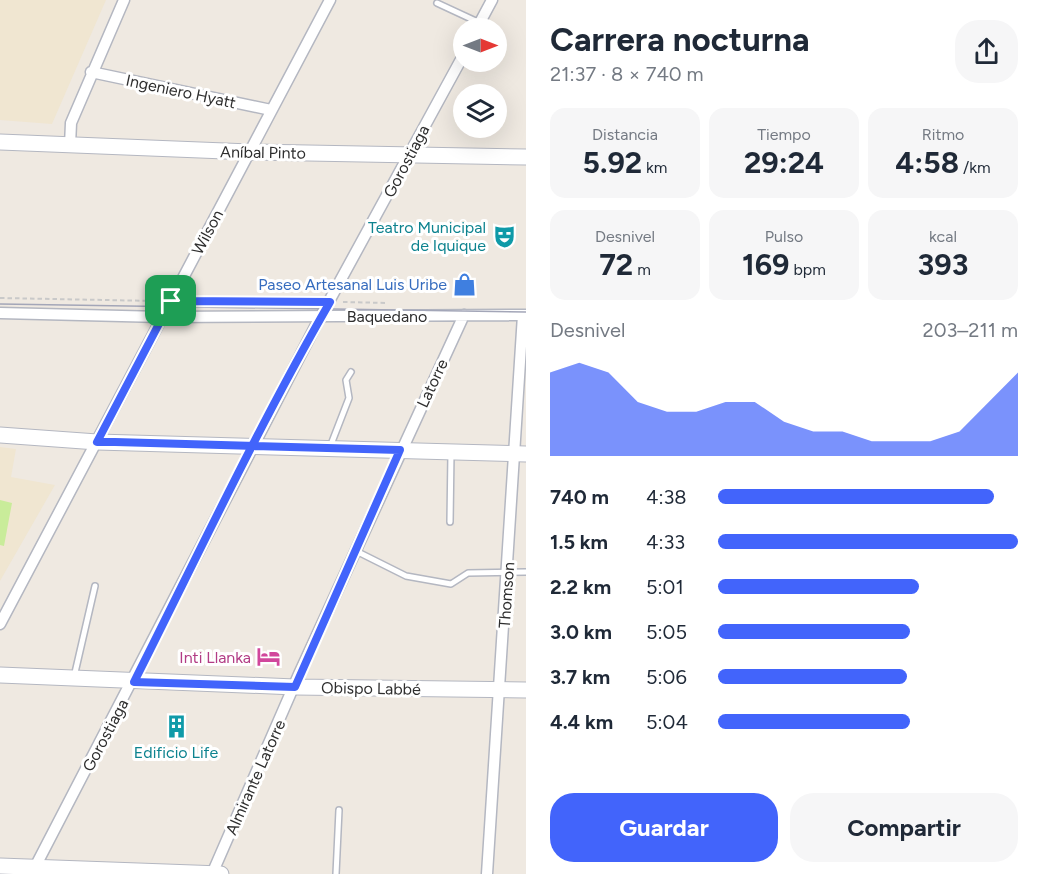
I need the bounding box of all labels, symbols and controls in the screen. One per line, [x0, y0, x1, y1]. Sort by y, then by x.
north arrow [453, 18, 507, 72]
map controls [453, 18, 507, 138]
text: Carrera nocturna [550, 20, 810, 59]
button: share [955, 20, 1018, 83]
text: 21:37 · 8 × 740 m [550, 62, 704, 86]
street label: Ingeniero Hyatt [124, 71, 238, 112]
button: layers [453, 84, 507, 138]
street label: Gorostiaga [379, 122, 433, 201]
text: Distancia [592, 125, 658, 144]
text: Tiempo [757, 125, 811, 144]
text: Ritmo [922, 125, 964, 144]
street label: Aníbal Pinto [220, 142, 306, 163]
text: 5.92 [583, 144, 642, 181]
text: 29:24 [744, 144, 824, 181]
text: 4:58 [895, 144, 959, 181]
text: km [642, 158, 667, 177]
text: /km [959, 158, 991, 177]
street label: Wilson [188, 206, 227, 258]
place label: Teatro Municipal de Iquique [368, 218, 486, 255]
theatre icon: Teatro Municipal de Iquique [491, 223, 517, 249]
text: Desnivel [595, 227, 655, 246]
text: Pulso [765, 227, 803, 246]
text: kcal [929, 227, 957, 246]
text: 72 [599, 246, 633, 283]
text: 169 [742, 246, 790, 283]
text: 393 [918, 246, 968, 283]
text: m [633, 260, 651, 279]
text: bpm [790, 260, 826, 279]
shop icon: Paseo Artesanal Luis Uribe [452, 271, 478, 297]
pin [145, 275, 196, 326]
place label: Paseo Artesanal Luis Uribe [258, 275, 447, 294]
icon: arrive [154, 284, 187, 317]
street label: Baquedano [347, 307, 427, 326]
text: Desnivel [550, 318, 625, 342]
text: 203–211 m [922, 318, 1018, 342]
street label: Latorre [413, 356, 452, 410]
text: 740 m [550, 485, 609, 509]
text: 4:38 [646, 485, 687, 509]
text: 1.5 km [550, 530, 608, 554]
text: 4:33 [646, 530, 685, 554]
street label: Thomson [495, 561, 518, 629]
text: 2.2 km [550, 575, 611, 599]
text: 5:01 [646, 575, 684, 599]
text: 3.0 km [550, 620, 612, 644]
text: 5:05 [646, 620, 687, 644]
hotel icon: Inti Llanka [256, 644, 282, 670]
place label: Inti Llanka [179, 648, 251, 667]
text: 3.7 km [550, 665, 610, 689]
text: 5:06 [646, 665, 687, 689]
street label: Obispo Labbé [321, 678, 421, 699]
street label: Gorostiaga [78, 696, 132, 775]
text: 4.4 km [550, 710, 613, 734]
text: 5:04 [646, 710, 688, 734]
building icon: Edificio Life [163, 714, 189, 740]
street label: Almirante Latorre [222, 716, 289, 838]
place label: Edificio Life [134, 743, 218, 762]
button: Guardar [550, 793, 778, 862]
button: Compartir [790, 793, 1018, 862]

